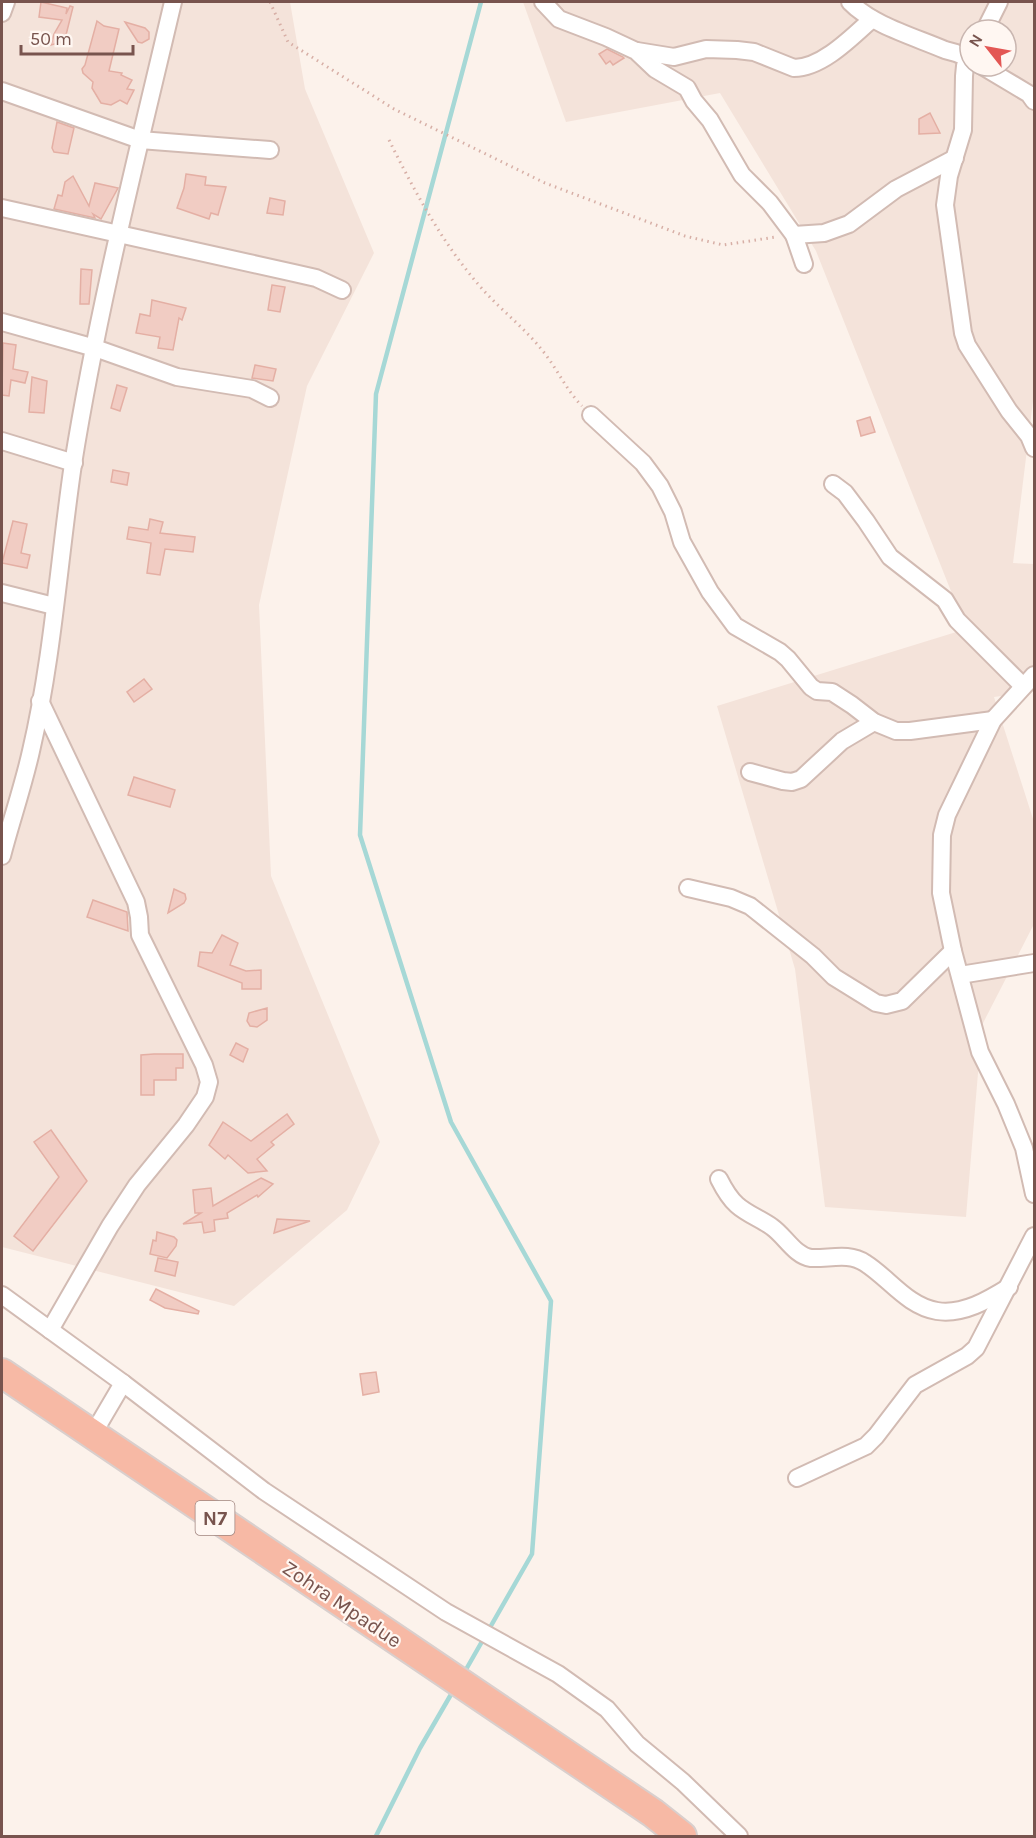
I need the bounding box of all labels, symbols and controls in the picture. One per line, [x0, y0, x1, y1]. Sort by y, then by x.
scale bar [21, 18, 134, 56]
north arrow [958, 18, 1018, 78]
text: 50 m [30, 28, 72, 50]
text: N [964, 31, 987, 50]
road number: N7 [196, 1501, 234, 1535]
street label: Zohra Mpadue [278, 1555, 406, 1653]

